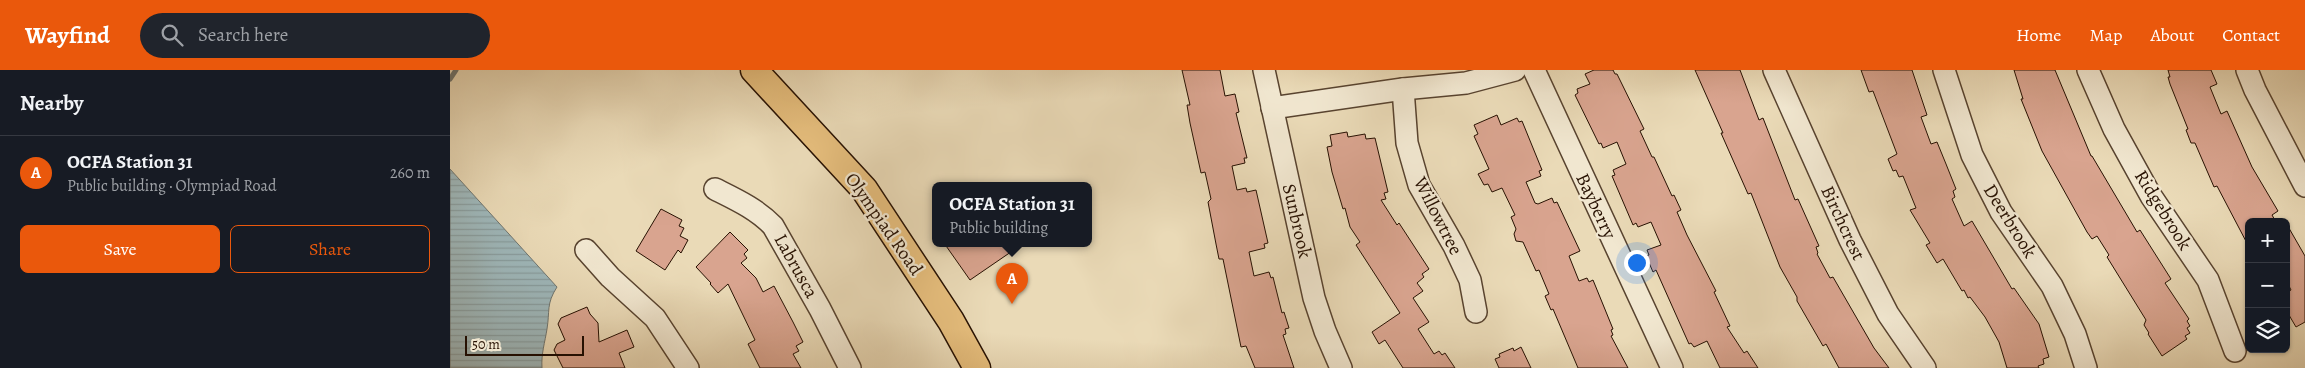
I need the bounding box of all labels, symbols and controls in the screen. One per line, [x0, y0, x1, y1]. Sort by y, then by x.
search box [140, 13, 490, 58]
text: Wayfind [25, 19, 110, 51]
icon: search [158, 21, 186, 49]
text: Search here [198, 22, 288, 48]
text: Home [2016, 23, 2061, 47]
text: Map [2089, 23, 2122, 47]
text: About [2150, 23, 2194, 47]
text: Contact [2222, 23, 2280, 47]
text: Nearby [20, 89, 83, 117]
text: OCFA Station 31 [67, 149, 192, 175]
text: A [31, 162, 41, 184]
text: 260 m [390, 162, 430, 184]
street label: Ridgebrook [2128, 165, 2198, 256]
street label: Olympiad Road [839, 167, 929, 281]
street label: Bayberry [1569, 169, 1623, 244]
street label: Willowtree [1407, 172, 1469, 260]
text: Public building · Olympiad Road [67, 175, 276, 197]
street label: Deerbrook [1977, 179, 2043, 263]
street label: Sunbrook [1276, 181, 1318, 261]
popup [932, 182, 1092, 247]
street label: Birchcrest [1814, 182, 1872, 264]
text: OCFA Station 31 [949, 191, 1075, 217]
text: Public building [949, 217, 1048, 239]
map controls [2245, 218, 2290, 353]
button: + [2245, 218, 2290, 263]
button: Save [20, 225, 220, 273]
button: Share [230, 225, 430, 273]
street label: Labrusca [768, 229, 824, 303]
your location [1624, 250, 1650, 276]
pin: A [996, 263, 1028, 304]
button: − [2245, 263, 2290, 308]
button: layers [2245, 308, 2290, 353]
scale bar [465, 333, 584, 356]
text: 50 m [472, 335, 500, 354]

